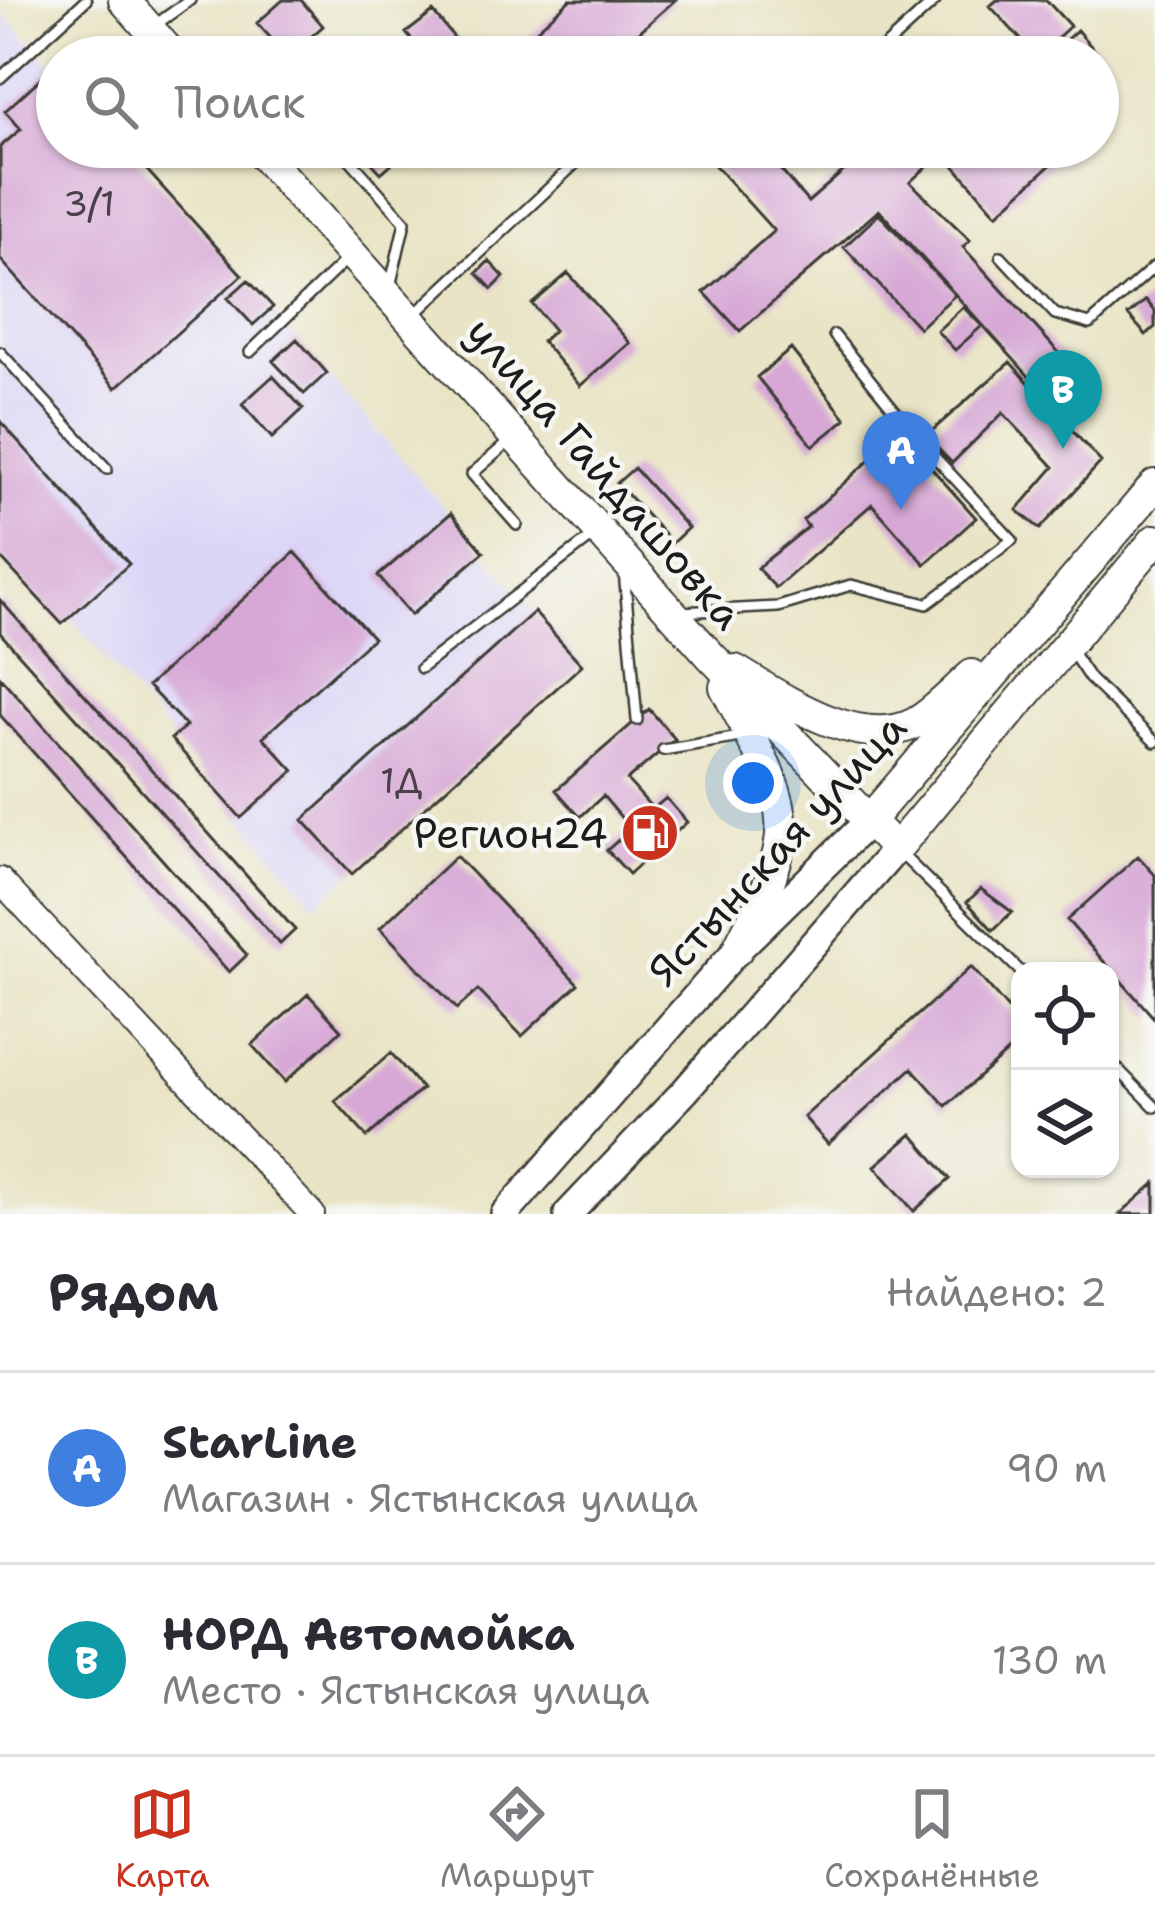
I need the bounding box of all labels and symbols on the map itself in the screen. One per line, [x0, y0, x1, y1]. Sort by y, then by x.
house number: 3/1 [63, 179, 115, 228]
street label: улица Гайдашовка [454, 305, 756, 641]
pin: B [1024, 350, 1102, 449]
pin: A [862, 411, 940, 510]
street label: Ястынская улица [636, 700, 918, 998]
your location [723, 753, 783, 813]
house number: 1Д [380, 756, 422, 805]
fuel station icon: Регион24 [619, 802, 681, 864]
place label: Регион24 [413, 805, 608, 861]

